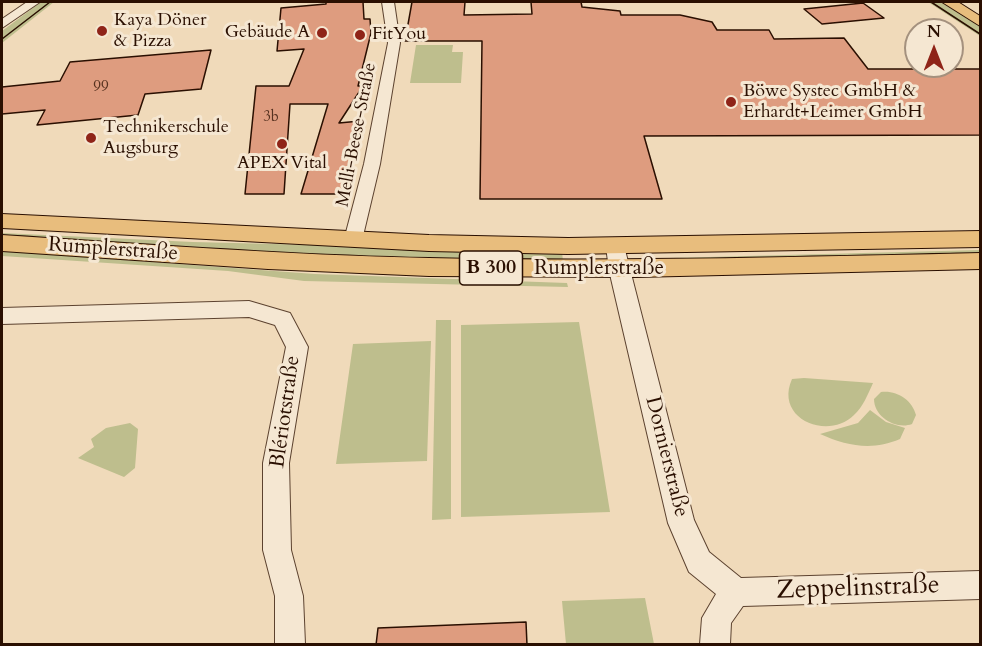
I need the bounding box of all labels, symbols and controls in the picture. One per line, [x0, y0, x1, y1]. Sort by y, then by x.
place label: Kaya Döner & Pizza [114, 10, 207, 52]
north arrow [904, 18, 964, 78]
text: N [927, 21, 941, 43]
place label: Gebäude A [225, 22, 310, 44]
marker: Kaya Döner & Pizza [95, 24, 109, 38]
place label: FitYou [372, 24, 426, 46]
marker: Gebäude A [315, 26, 329, 40]
marker: FitYou [353, 28, 367, 42]
street label: Melli-Beese-Straße [332, 61, 382, 209]
house number: 99 [93, 79, 109, 97]
place label: Böwe Systec GmbH & Erhardt+Leimer GmbH [743, 81, 922, 124]
marker: Böwe Systec GmbH & Erhardt+Leimer GmbH [724, 95, 738, 109]
house number: 3b [263, 109, 279, 127]
place label: Technikerschule Augsburg [103, 117, 229, 160]
marker: Technikerschule Augsburg [84, 131, 98, 145]
marker: APEX Vital [275, 137, 289, 151]
place label: APEX Vital [237, 153, 327, 175]
street label: Rumplerstraße [47, 233, 179, 267]
road number: B 300 [460, 251, 522, 285]
street label: Rumplerstraße [534, 256, 664, 282]
street label: Blériotstraße [266, 354, 306, 470]
street label: Dornierstraße [639, 394, 693, 520]
street label: Zeppelinstraße [776, 571, 940, 607]

